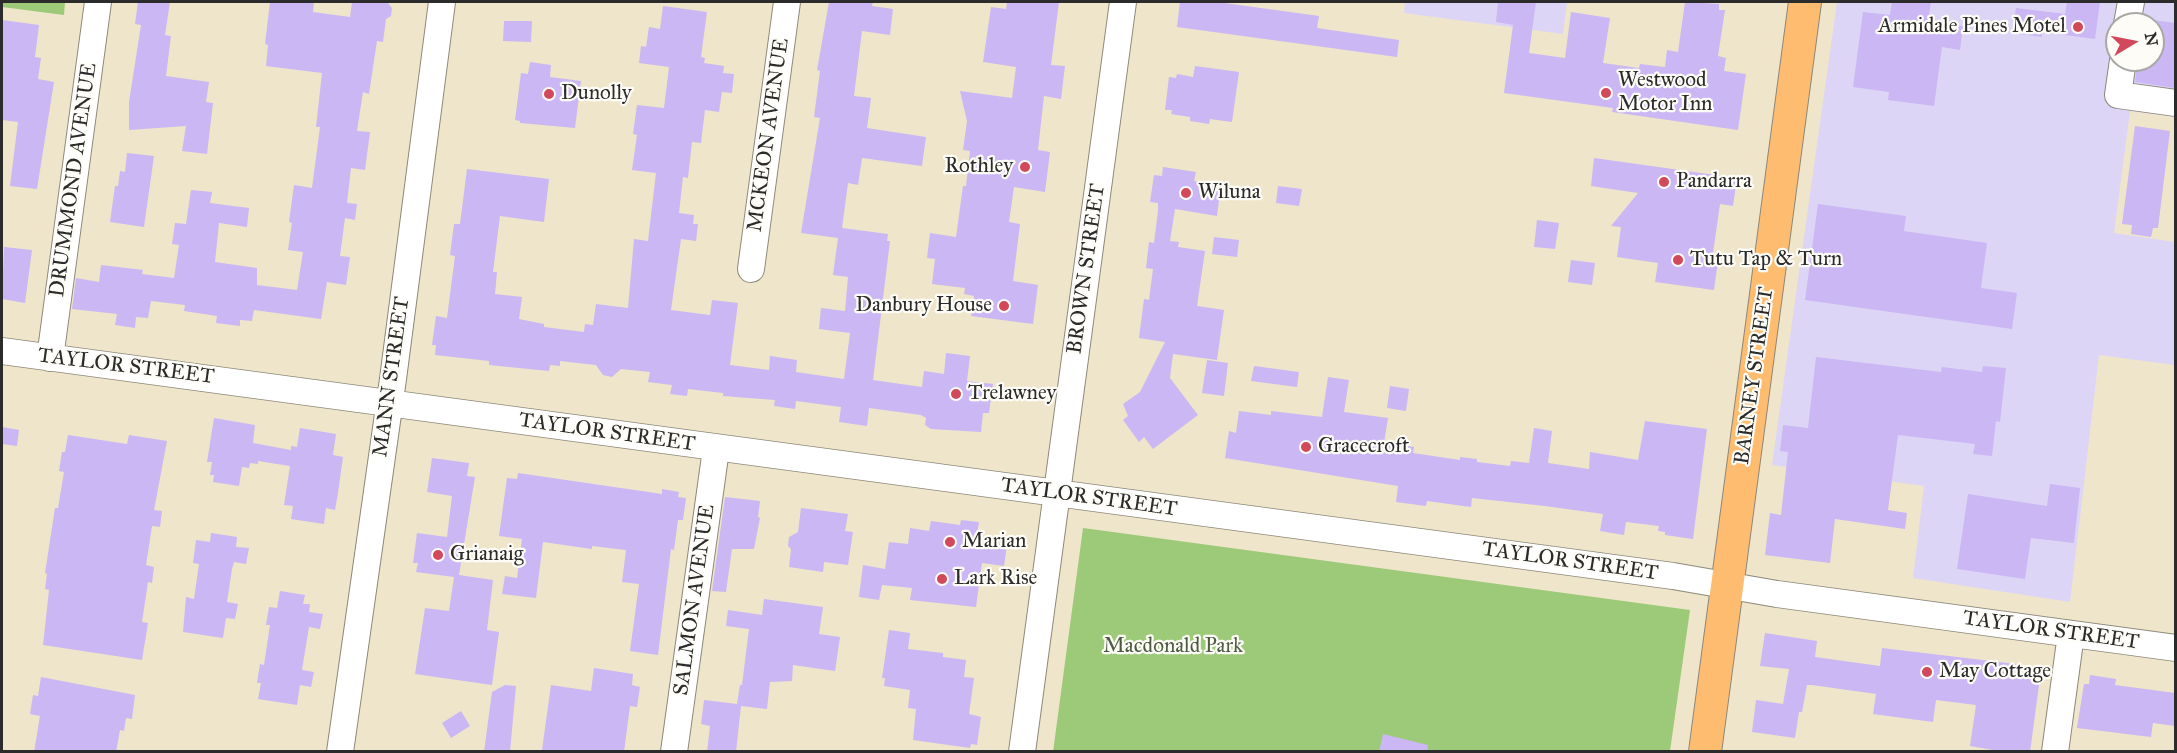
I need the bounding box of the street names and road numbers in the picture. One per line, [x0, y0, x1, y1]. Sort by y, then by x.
street label: MCKEON AVENUE [743, 37, 795, 233]
street label: DRUMMOND AVENUE [45, 61, 103, 299]
street label: BROWN STREET [1063, 182, 1111, 356]
street label: BARNEY STREET [1730, 286, 1780, 466]
street label: MANN STREET [368, 295, 416, 459]
street label: TAYLOR STREET [36, 344, 216, 390]
street label: TAYLOR STREET [517, 408, 697, 458]
street label: TAYLOR STREET [999, 473, 1179, 523]
street label: SALMON AVENUE [669, 503, 721, 697]
street label: TAYLOR STREET [1480, 537, 1660, 587]
street label: TAYLOR STREET [1961, 606, 2141, 656]

